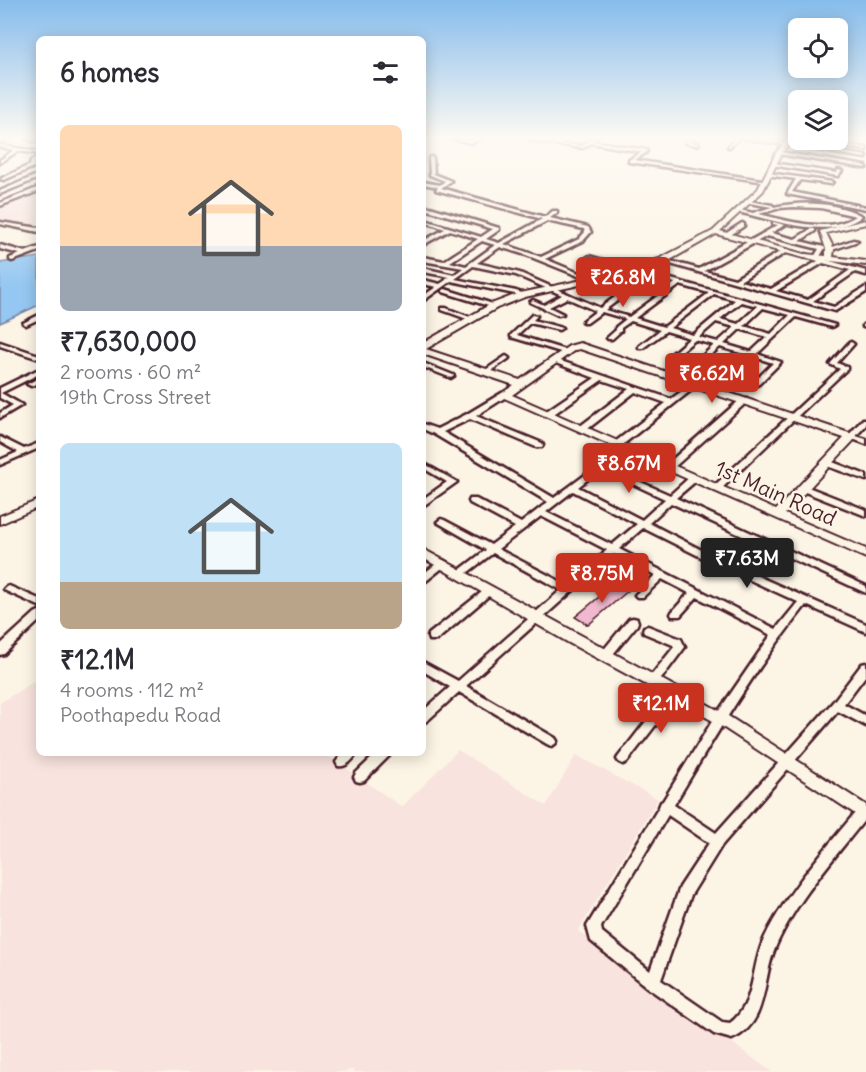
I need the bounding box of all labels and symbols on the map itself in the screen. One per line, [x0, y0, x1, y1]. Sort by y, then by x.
pin: ₹26.8M [574, 257, 672, 308]
pin: ₹6.62M [663, 353, 761, 404]
pin: ₹8.67M [580, 443, 678, 494]
street label: 1st Main Road [711, 454, 841, 532]
pin: ₹7.63M [698, 538, 796, 589]
pin: ₹8.75M [553, 553, 651, 604]
pin: ₹12.1M [612, 683, 710, 734]

